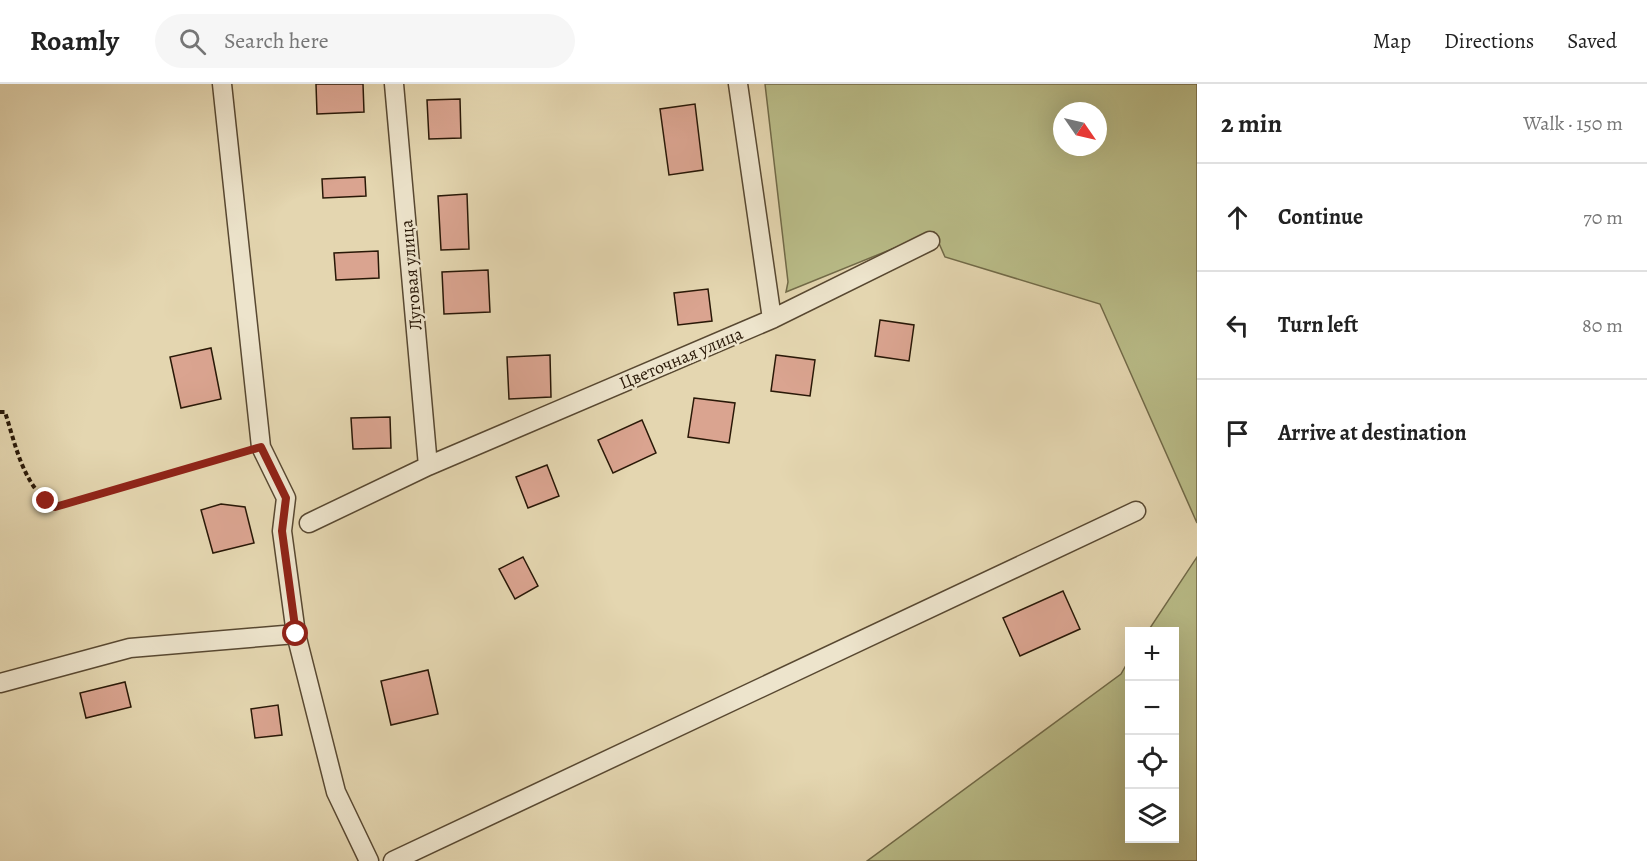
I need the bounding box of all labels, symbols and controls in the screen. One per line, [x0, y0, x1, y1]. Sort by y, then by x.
search box [155, 14, 575, 68]
text: Roamly [30, 22, 119, 60]
icon: search [176, 25, 209, 58]
text: Search here [224, 26, 329, 56]
text: Map [1373, 27, 1411, 55]
text: Directions [1444, 27, 1534, 55]
text: Saved [1567, 27, 1617, 55]
north arrow [1053, 102, 1107, 156]
text: 2 min [1221, 106, 1282, 141]
text: Walk · 150 m [1523, 110, 1623, 137]
icon: ahead [1221, 201, 1254, 234]
text: Continue [1278, 202, 1363, 232]
text: 70 m [1583, 204, 1623, 231]
street label: Луговая улица [394, 218, 428, 331]
icon: left [1221, 309, 1254, 342]
text: Turn left [1278, 310, 1358, 340]
text: 80 m [1582, 312, 1623, 339]
street label: Цветочная улица [615, 321, 747, 395]
icon: arrive [1221, 417, 1254, 450]
text: Arrive at destination [1278, 418, 1467, 448]
route end [32, 487, 58, 513]
route start [282, 620, 308, 646]
map controls [1125, 627, 1179, 843]
button: + [1125, 627, 1179, 681]
button: − [1125, 681, 1179, 735]
button: locate [1125, 735, 1179, 789]
button: layers [1125, 789, 1179, 843]

